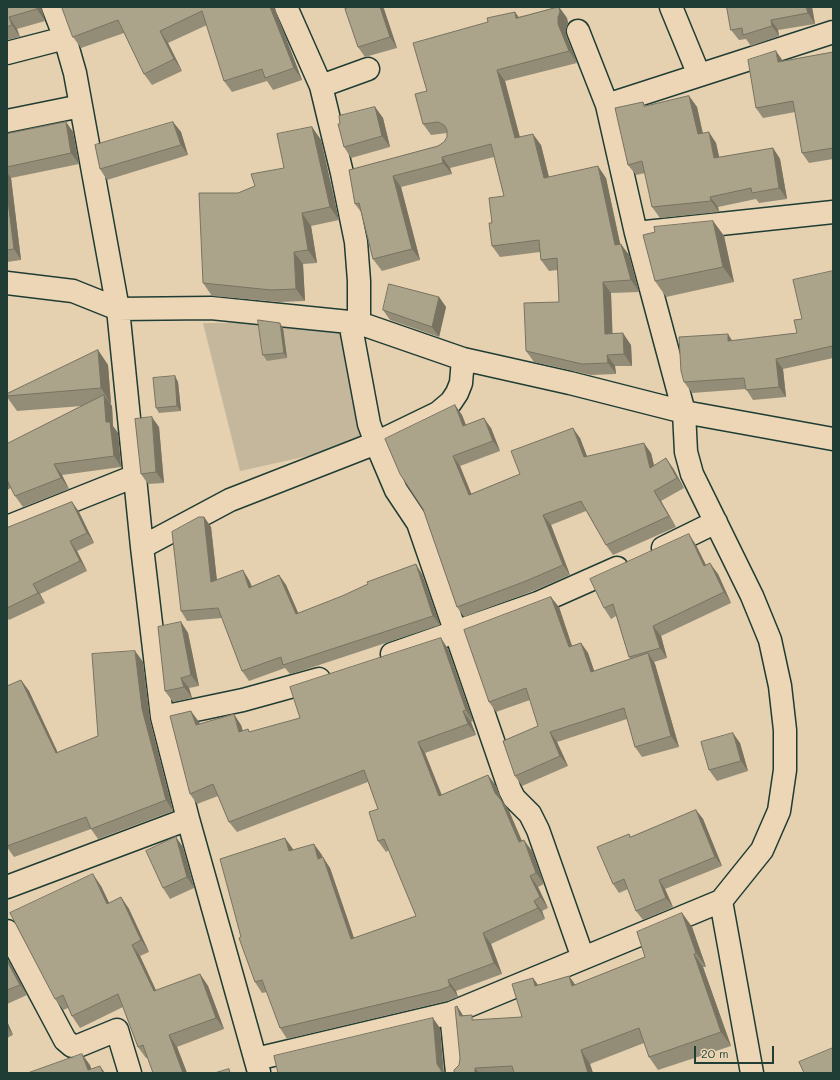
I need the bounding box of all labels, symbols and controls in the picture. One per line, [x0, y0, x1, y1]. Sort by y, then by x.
scale bar [696, 1038, 776, 1064]
text: 20 m [701, 1045, 729, 1061]

